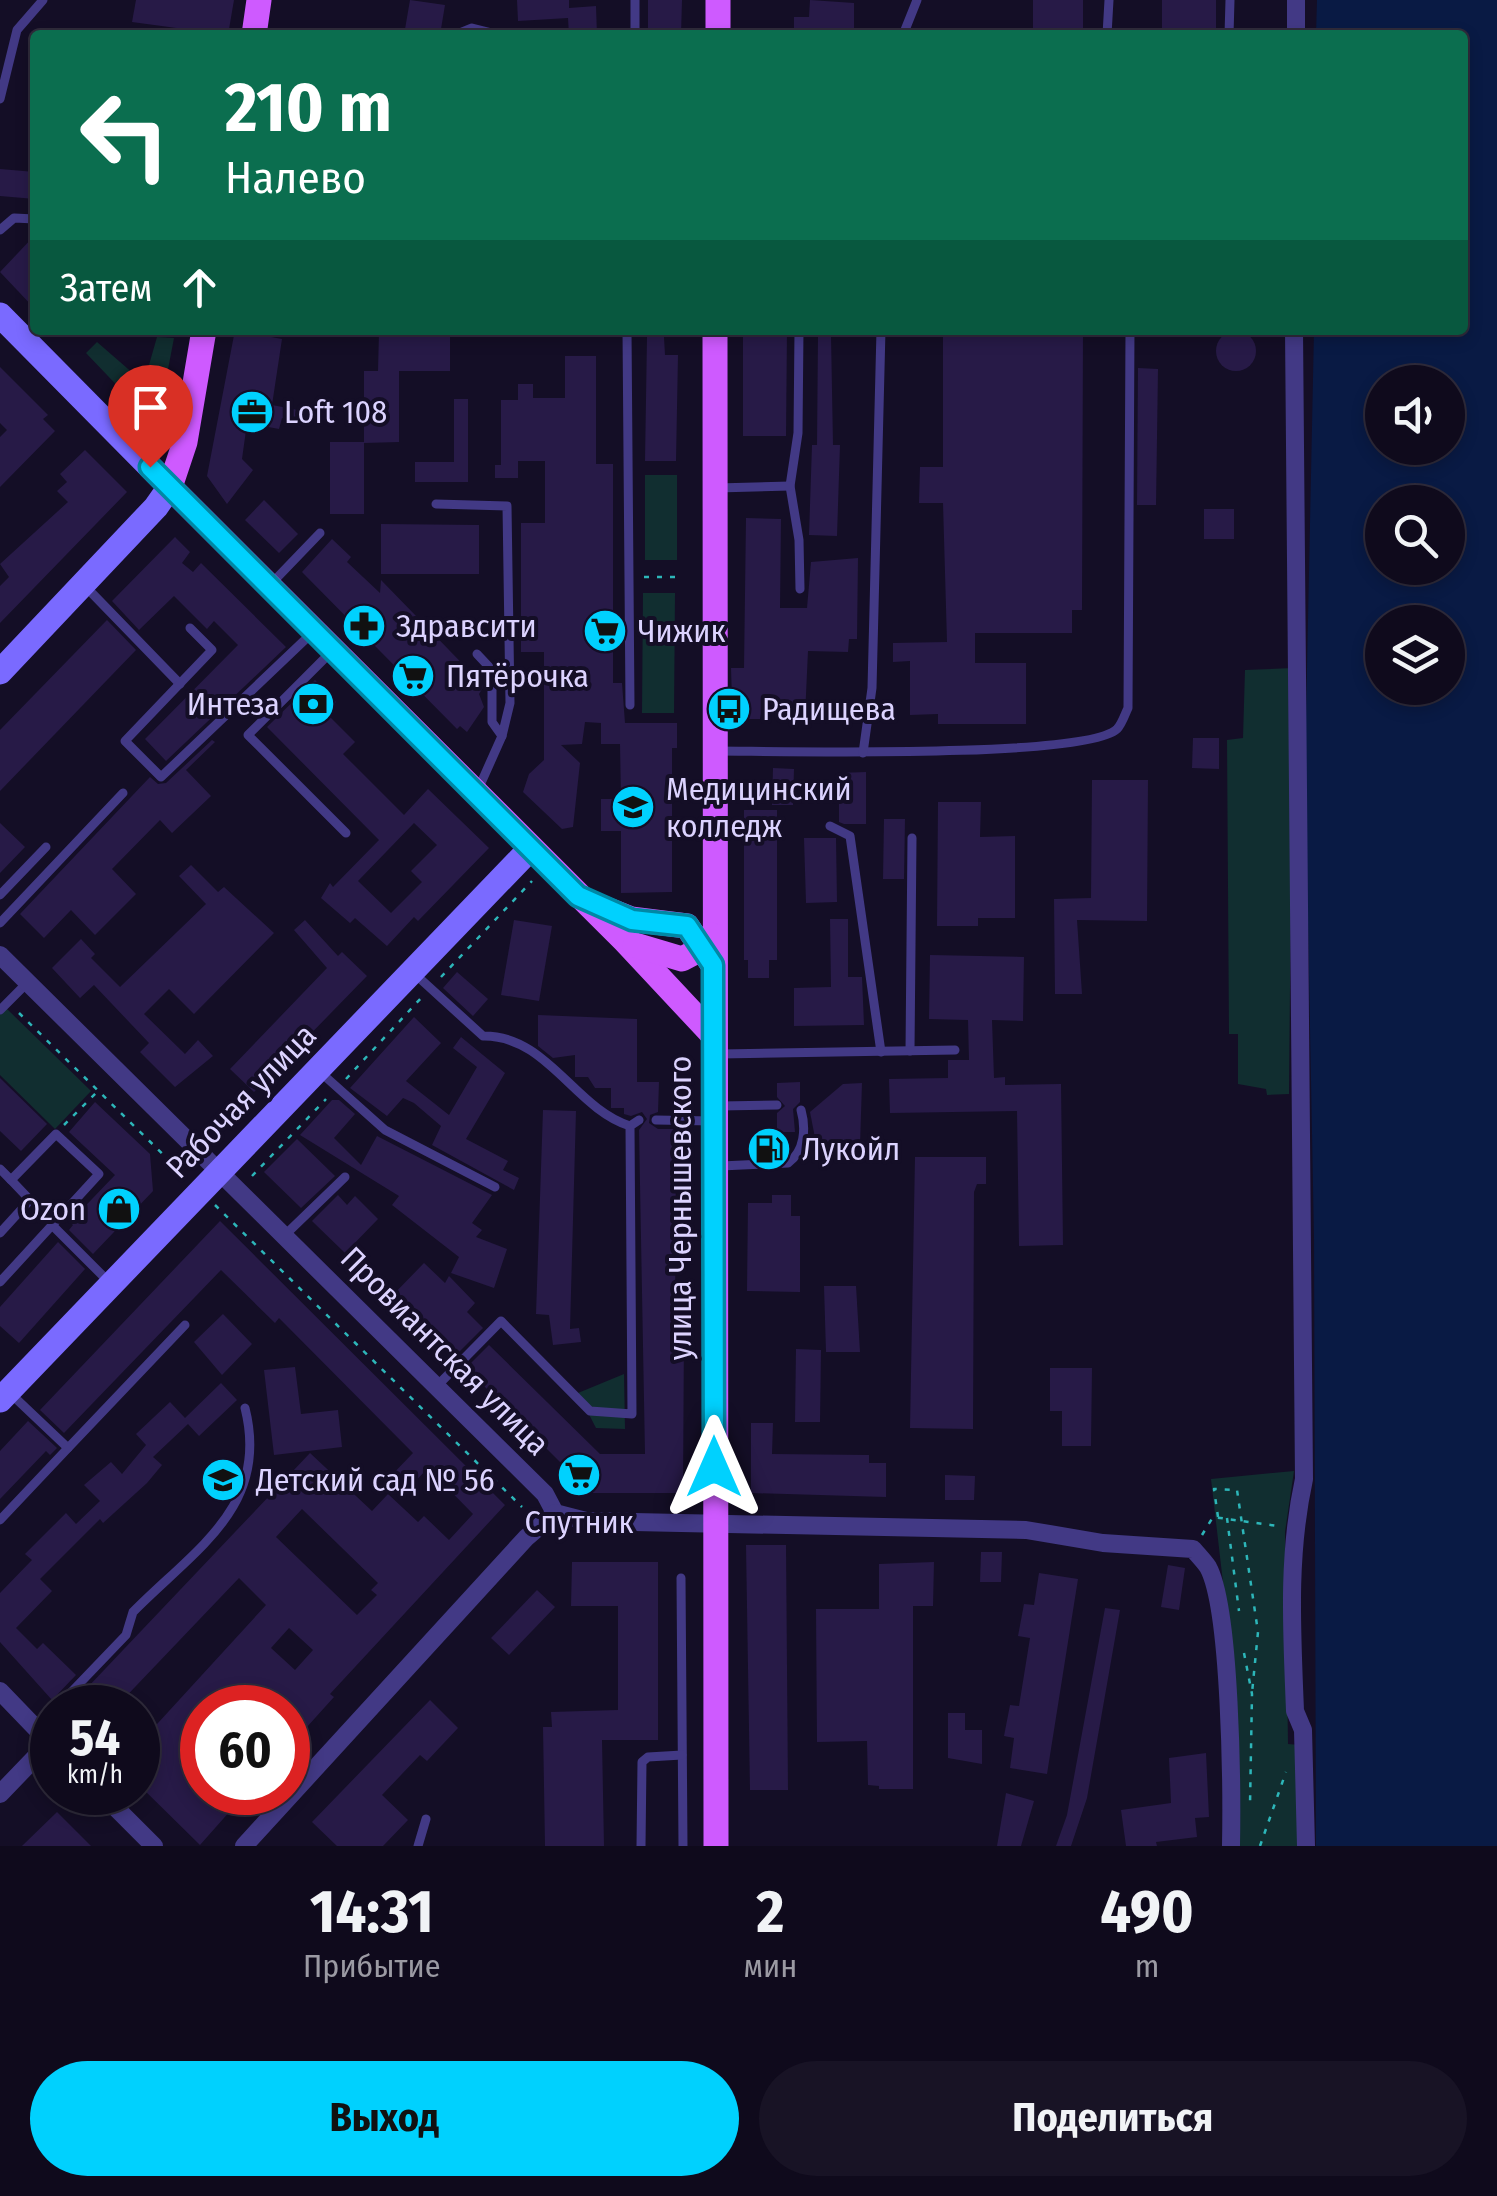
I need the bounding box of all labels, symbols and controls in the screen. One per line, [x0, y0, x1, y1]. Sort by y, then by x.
text: 210 m [225, 66, 392, 150]
icon: left [60, 70, 190, 200]
text: Налево [225, 151, 366, 205]
icon: ahead [172, 260, 227, 315]
text: Затем [60, 265, 152, 311]
pin [108, 365, 193, 468]
map controls [1365, 365, 1465, 705]
button: sound [1365, 365, 1465, 465]
icon: arrive [123, 380, 178, 435]
office icon: Loft 108 [229, 389, 275, 435]
place label: Loft 108 [284, 393, 387, 431]
button: search [1365, 485, 1465, 585]
pharmacy icon: Здравсити [341, 603, 387, 649]
button: layers [1365, 605, 1465, 705]
place label: Здравсити [396, 607, 537, 645]
supermarket icon: Чижик [582, 608, 628, 654]
place label: Чижик [638, 612, 725, 650]
supermarket icon: Пятёрочка [390, 653, 436, 699]
place label: Пятёрочка [446, 657, 589, 695]
bank icon: Интеза [290, 681, 336, 727]
place label: Интеза [187, 685, 280, 723]
bus stop icon: Радищева [706, 686, 752, 732]
place label: Радищева [762, 690, 896, 728]
place label: Медицинский колледж [666, 770, 852, 845]
school or university icon: Медицинский колледж [610, 784, 656, 830]
street label: Рабочая улица [158, 1016, 324, 1186]
street label: улица Чернышевского [661, 1056, 699, 1360]
fuel station icon: Лукойл [746, 1126, 792, 1172]
place label: Лукойл [802, 1130, 900, 1168]
shop icon: Ozon [96, 1186, 142, 1232]
place label: Ozon [20, 1190, 86, 1228]
street label: Провиантская улица [333, 1239, 557, 1463]
position arrow [662, 1415, 766, 1519]
supermarket icon: Спутник [556, 1452, 602, 1498]
school or university icon: Детский сад № 56 [200, 1457, 246, 1503]
place label: Детский сад № 56 [255, 1461, 495, 1499]
place label: Спутник [524, 1503, 634, 1541]
speed limit sign: 60 [180, 1685, 310, 1815]
text: 54 [70, 1708, 120, 1768]
text: km/h [67, 1760, 123, 1790]
text: 14:31 [310, 1876, 434, 1948]
text: 2 [757, 1876, 784, 1948]
text: 490 [1100, 1876, 1194, 1948]
text: Прибытие [303, 1947, 440, 1985]
text: мин [744, 1947, 797, 1985]
text: m [1135, 1947, 1159, 1985]
button: Выход [30, 2061, 739, 2176]
button: Поделиться [759, 2061, 1467, 2176]

